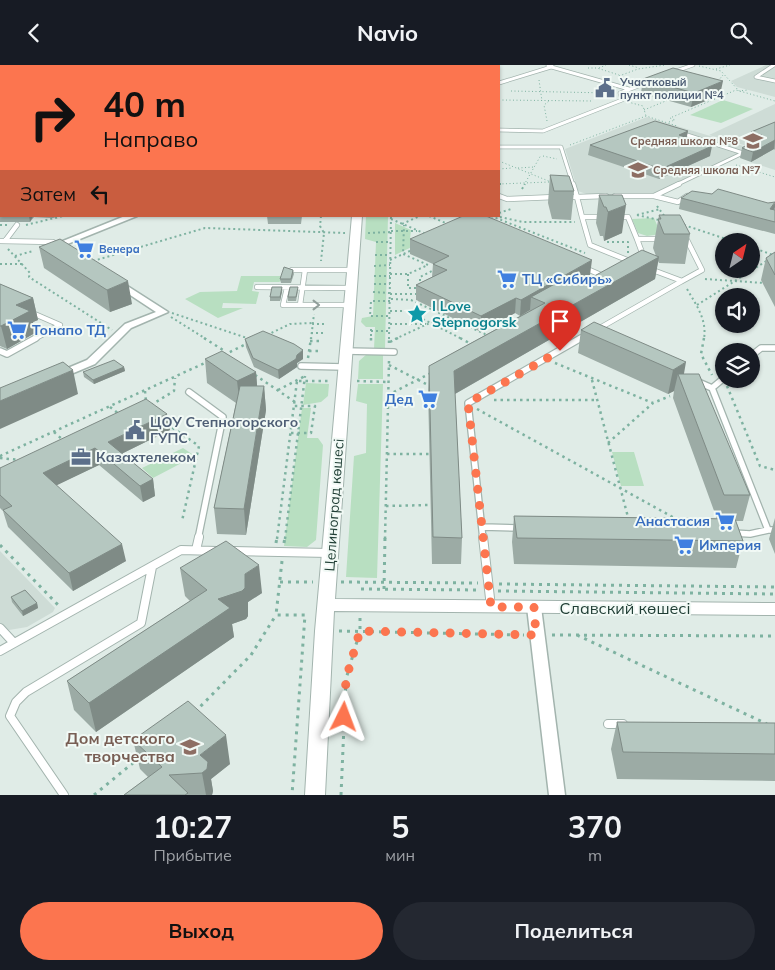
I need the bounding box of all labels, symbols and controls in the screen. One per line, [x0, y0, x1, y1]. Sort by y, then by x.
icon: back [20, 19, 48, 47]
text: Navio [357, 19, 418, 47]
icon: search [727, 19, 755, 47]
place label: Участковый пункт полиции №4 [619, 75, 724, 102]
public building icon: Участковый пункт полиции №4 [594, 77, 616, 99]
text: 40 m [103, 82, 186, 126]
icon: right [20, 85, 85, 150]
text: Направо [103, 125, 198, 153]
school or university icon: Средняя школа №8 [742, 130, 764, 152]
place label: Средняя школа №8 [630, 134, 738, 148]
school or university icon: Средняя школа №7 [627, 159, 649, 181]
place label: Средняя школа №7 [653, 163, 761, 177]
icon: left [86, 180, 114, 208]
text: Затем [20, 182, 76, 206]
north arrow [715, 233, 760, 277]
map controls [715, 233, 760, 388]
supermarket icon: Венера [73, 238, 95, 260]
place label: Венера [99, 242, 140, 256]
supermarket icon: ТЦ «Сибирь» [496, 268, 518, 290]
place label: ТЦ «Сибирь» [522, 270, 612, 288]
button: sound [715, 288, 760, 333]
place label: I Love Stepnogorsk [432, 297, 517, 331]
one-way arrow [313, 300, 321, 310]
pin [539, 300, 581, 351]
place icon: I Love Stepnogorsk [406, 303, 428, 325]
icon: arrive [546, 307, 574, 335]
supermarket icon: Тонапо ТД [6, 319, 28, 341]
place label: Тонапо ТД [32, 321, 107, 339]
button: layers [715, 343, 760, 388]
supermarket icon: Дед [417, 388, 439, 410]
place label: Дед [385, 390, 413, 408]
place label: ЦОУ Степногорского ГУПС [150, 413, 298, 447]
public building icon: ЦОУ Степногорского ГУПС [124, 419, 146, 441]
street label: Целиноград көшесі [320, 438, 348, 572]
office icon: Казахтелеком [70, 446, 92, 468]
place label: Казахтелеком [96, 448, 196, 466]
supermarket icon: Анастасия [714, 510, 736, 532]
place label: Анастасия [635, 512, 710, 530]
supermarket icon: Империя [673, 534, 695, 556]
place label: Империя [699, 536, 761, 554]
street label: Славский көшесі [560, 598, 690, 618]
position arrow [317, 690, 369, 742]
place label: Дом детского творчества [66, 728, 175, 766]
school or university icon: Дом детского творчества [179, 736, 201, 758]
text: 10:27 [153, 808, 232, 846]
text: 5 [391, 808, 409, 846]
text: 370 [568, 808, 622, 846]
text: Прибытие [153, 845, 232, 865]
text: мин [385, 845, 415, 865]
text: m [588, 845, 602, 865]
button: Выход [20, 902, 383, 960]
button: Поделиться [393, 902, 755, 960]

